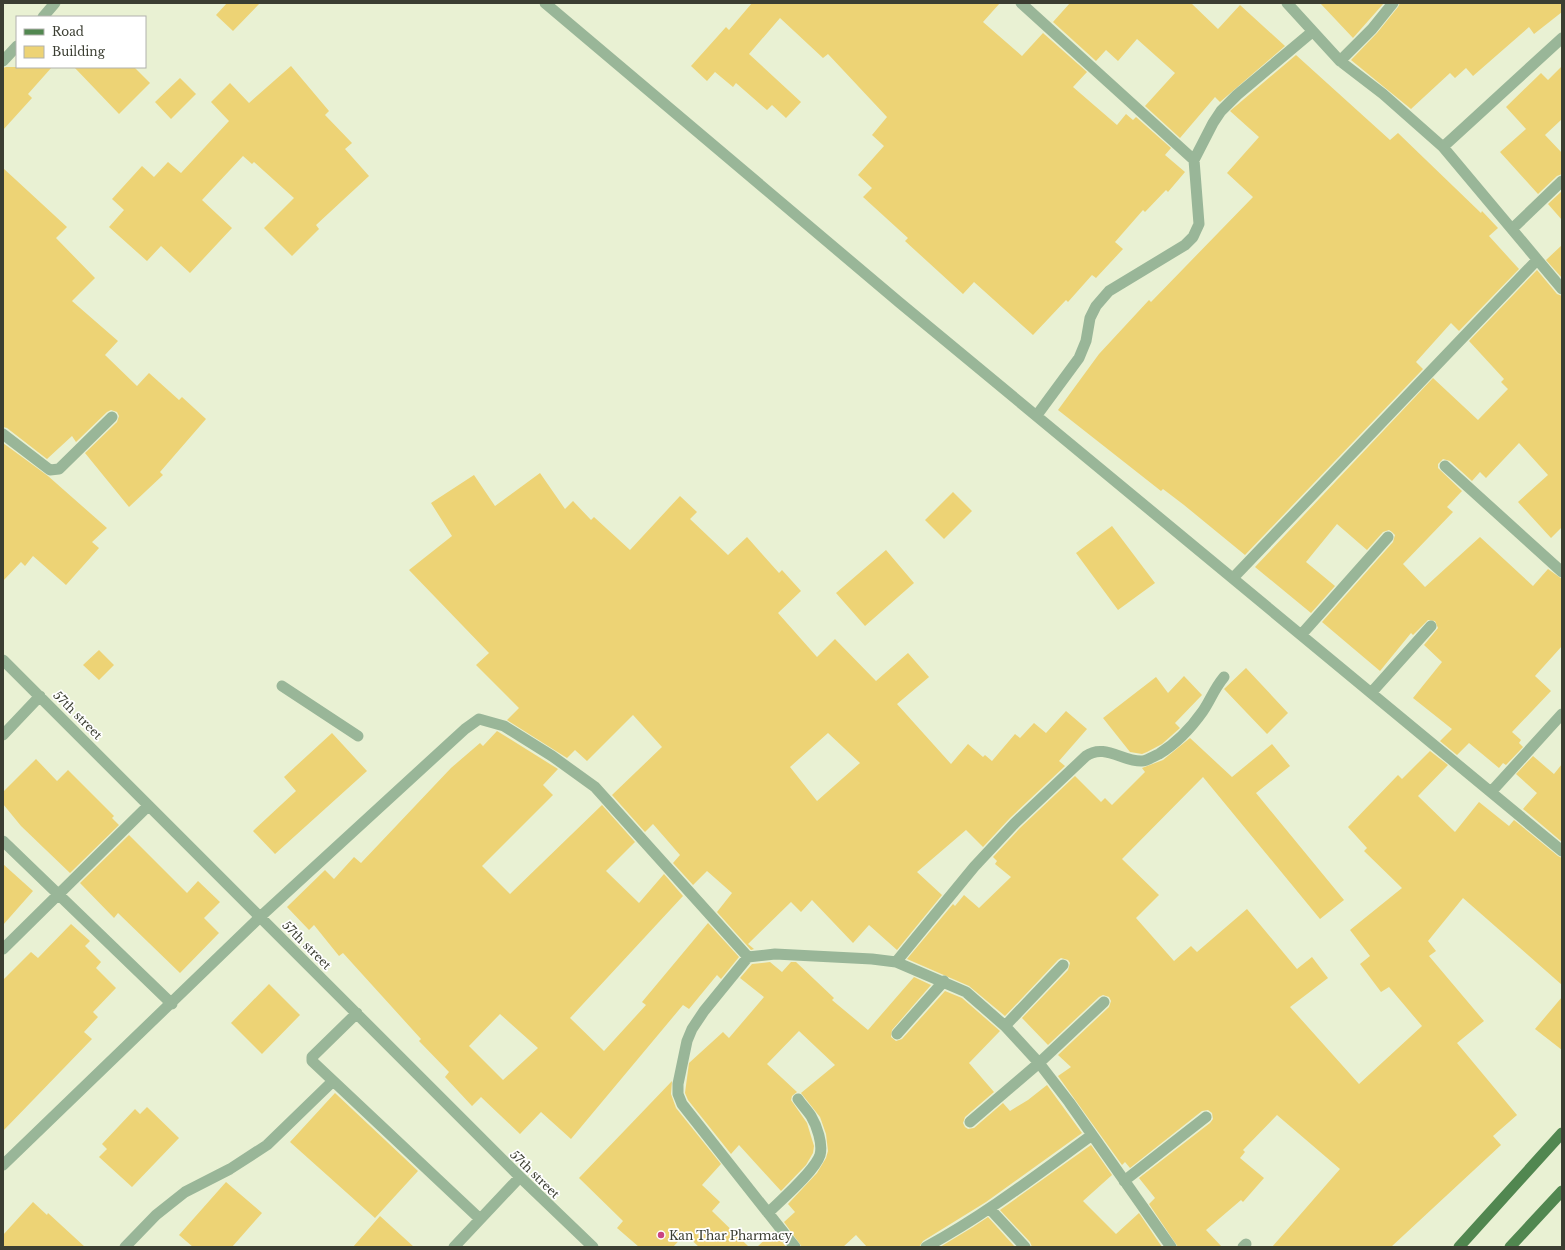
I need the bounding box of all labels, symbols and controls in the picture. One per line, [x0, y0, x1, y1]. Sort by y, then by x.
legend [16, 16, 146, 68]
text: Road [52, 24, 84, 39]
text: Building [52, 44, 106, 59]
street label: 57th street [50, 687, 106, 743]
street label: 57th street [279, 917, 335, 973]
street label: 57th street [507, 1147, 563, 1202]
place label: Kan Thar Pharmacy [669, 1228, 793, 1243]
marker: Kan Thar Pharmacy [656, 1230, 666, 1240]

